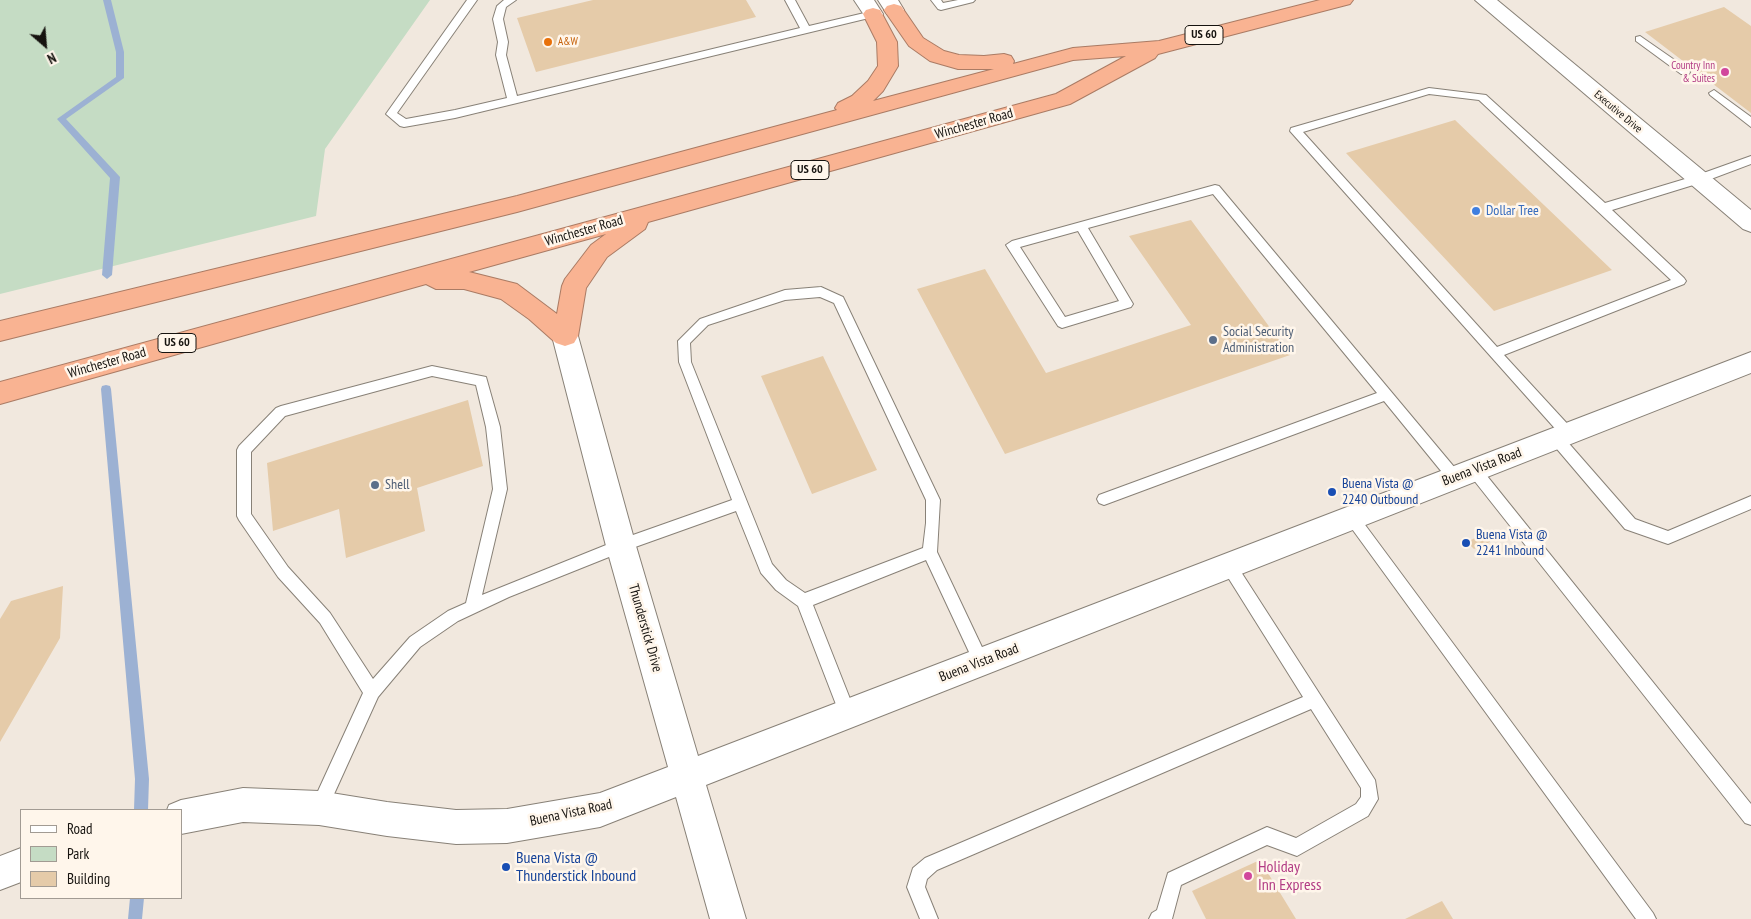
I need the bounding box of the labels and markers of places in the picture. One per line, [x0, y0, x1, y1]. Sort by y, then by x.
place label: A&W [558, 35, 578, 49]
marker: A&W [542, 36, 554, 48]
place label: Country Inn & Suites [1671, 59, 1715, 85]
marker: Country Inn & Suites [1719, 66, 1731, 78]
place label: Dollar Tree [1486, 203, 1539, 219]
marker: Dollar Tree [1470, 205, 1482, 217]
place label: Social Security Administration [1223, 324, 1294, 357]
marker: Social Security Administration [1207, 334, 1219, 346]
place label: Buena Vista @ 2240 Outbound [1342, 476, 1418, 508]
place label: Shell [385, 477, 409, 493]
marker: Shell [369, 479, 381, 491]
marker: Buena Vista @ 2240 Outbound [1326, 486, 1338, 498]
place label: Buena Vista @ 2241 Inbound [1476, 527, 1548, 560]
marker: Buena Vista @ 2241 Inbound [1460, 537, 1472, 549]
place label: Buena Vista @ Thunderstick Inbound [516, 848, 636, 886]
place label: Holiday Inn Express [1258, 857, 1321, 895]
marker: Buena Vista @ Thunderstick Inbound [500, 861, 512, 873]
marker: Holiday Inn Express [1242, 870, 1254, 882]

